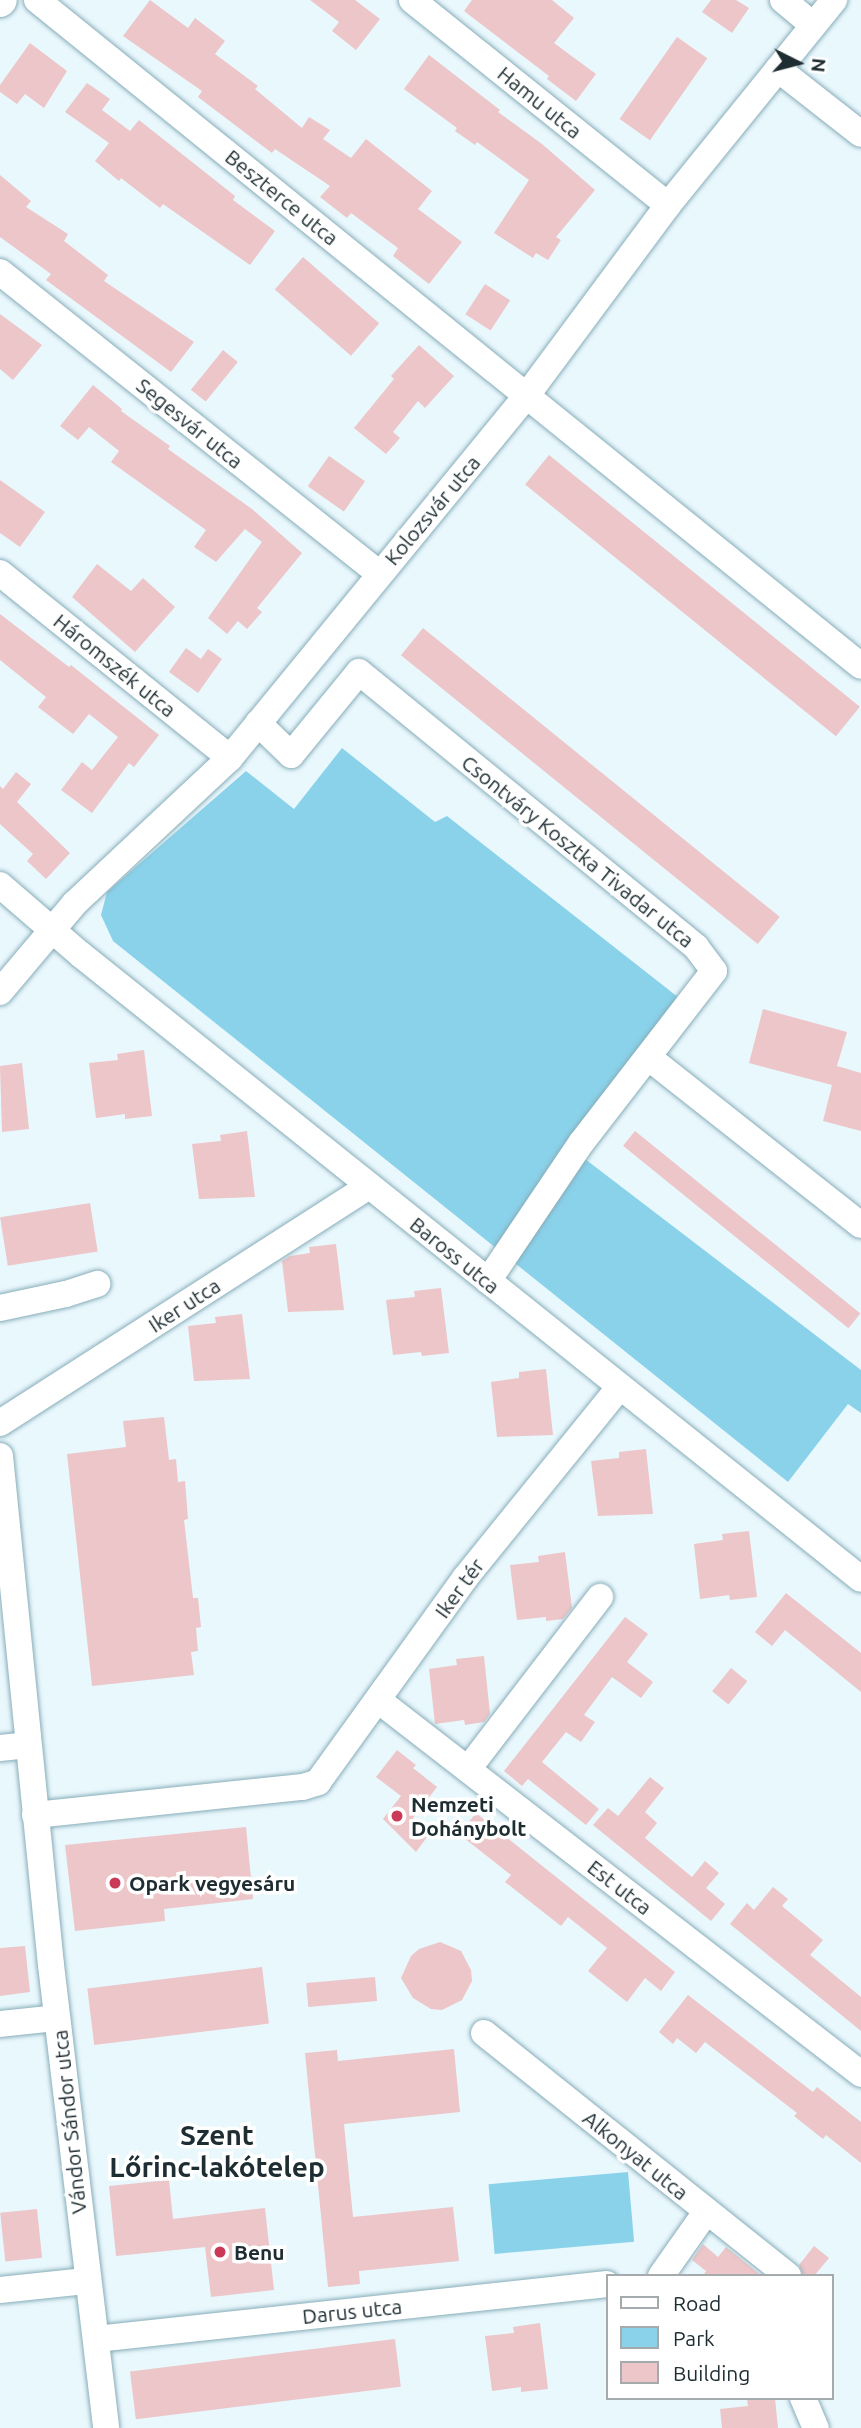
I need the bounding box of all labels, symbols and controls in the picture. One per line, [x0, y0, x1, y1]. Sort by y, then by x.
north arrow [763, 28, 833, 98]
text: N [807, 57, 831, 73]
street label: Hamu utca [493, 60, 587, 144]
street label: Beszterce utca [220, 144, 344, 250]
street label: Segesvár utca [132, 372, 248, 474]
street label: Kolozsvár utca [379, 450, 485, 570]
street label: Háromszék utca [49, 608, 181, 722]
street label: Csontváry Kosztka Tivadar utca [457, 749, 699, 953]
street label: Baross utca [405, 1211, 505, 1299]
street label: Iker utca [143, 1272, 225, 1338]
street label: Iker tér [429, 1553, 489, 1623]
place label: Nemzeti Dohánybolt [411, 1791, 526, 1841]
marker: Nemzeti Dohánybolt [389, 1808, 405, 1824]
street label: Est utca [583, 1854, 657, 1920]
place label: Opark vegyesáru [129, 1870, 295, 1896]
marker: Opark vegyesáru [107, 1875, 123, 1891]
street label: Vándor Sándor utca [47, 2029, 91, 2215]
street label: Alkonyat utca [578, 2105, 694, 2205]
district label: Szent Lőrinc-lakótelep [109, 2118, 325, 2184]
place label: Benu [234, 2239, 285, 2265]
marker: Benu [212, 2244, 228, 2260]
legend [606, 2274, 833, 2400]
text: Road [673, 2291, 721, 2315]
street label: Darus utca [301, 2293, 403, 2329]
text: Park [673, 2326, 715, 2350]
text: Building [673, 2361, 750, 2385]

